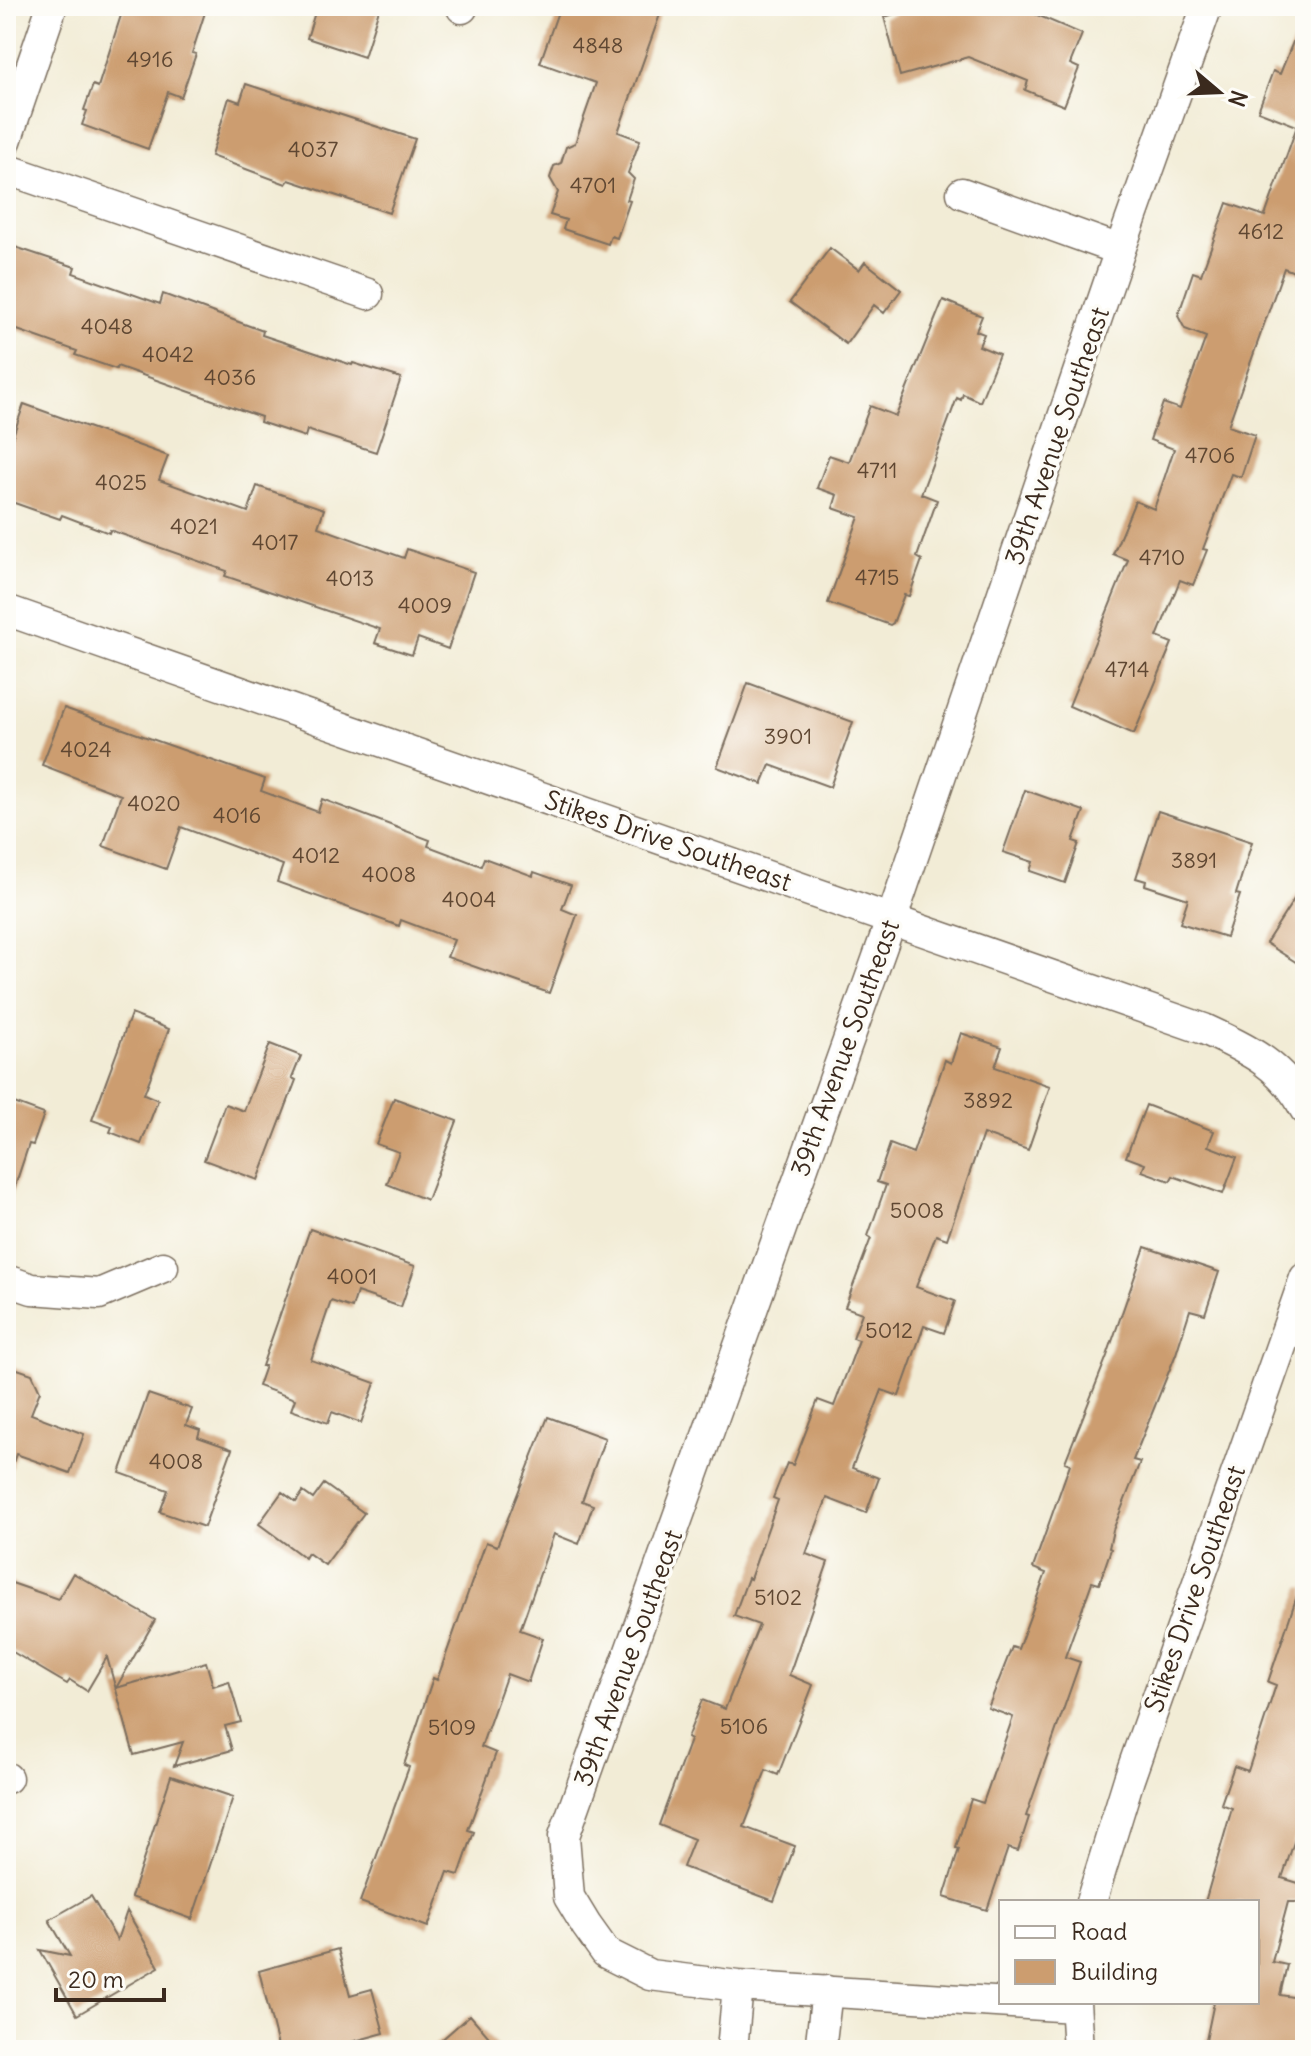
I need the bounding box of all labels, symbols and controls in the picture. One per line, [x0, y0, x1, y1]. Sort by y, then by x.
house number: 4848 [573, 31, 623, 59]
house number: 4916 [127, 45, 173, 73]
north arrow [1179, 52, 1259, 132]
text: N [1222, 87, 1254, 110]
house number: 4037 [288, 135, 338, 163]
house number: 4701 [570, 171, 616, 199]
house number: 4612 [1238, 217, 1284, 245]
street label: 39th Avenue Southeast [997, 302, 1116, 569]
house number: 4048 [81, 312, 133, 340]
house number: 4042 [142, 340, 194, 368]
house number: 4036 [204, 363, 256, 391]
house number: 4706 [1185, 441, 1235, 469]
house number: 4711 [857, 456, 897, 484]
house number: 4025 [95, 468, 147, 496]
house number: 4021 [170, 512, 218, 540]
house number: 4017 [252, 528, 299, 556]
house number: 4710 [1139, 543, 1185, 571]
house number: 4715 [855, 563, 899, 591]
house number: 4013 [326, 564, 374, 592]
house number: 4009 [398, 591, 452, 619]
house number: 4714 [1105, 655, 1149, 683]
house number: 3901 [764, 722, 812, 750]
house number: 4024 [60, 735, 112, 763]
street label: Stikes Drive Southeast [540, 783, 796, 898]
house number: 4020 [127, 789, 181, 817]
house number: 4016 [213, 801, 261, 829]
house number: 4012 [292, 841, 340, 869]
house number: 3891 [1171, 846, 1217, 874]
house number: 4008 [362, 860, 416, 888]
house number: 4004 [442, 885, 496, 913]
street label: 39th Avenue Southeast [783, 915, 906, 1181]
house number: 3892 [963, 1086, 1013, 1114]
house number: 5008 [890, 1196, 944, 1224]
house number: 4001 [327, 1262, 377, 1290]
house number: 5012 [865, 1316, 913, 1344]
house number: 4008 [149, 1447, 203, 1475]
street label: Stikes Drive Southeast [1137, 1461, 1252, 1717]
street label: 39th Avenue Southeast [566, 1525, 689, 1791]
house number: 5102 [754, 1583, 802, 1611]
house number: 5106 [720, 1712, 768, 1740]
house number: 5109 [428, 1713, 476, 1741]
legend [999, 1900, 1259, 2004]
text: Road [1071, 1916, 1127, 1946]
scale bar [56, 1952, 164, 2002]
text: Building [1071, 1956, 1158, 1986]
text: 20 m [68, 1964, 124, 1994]

